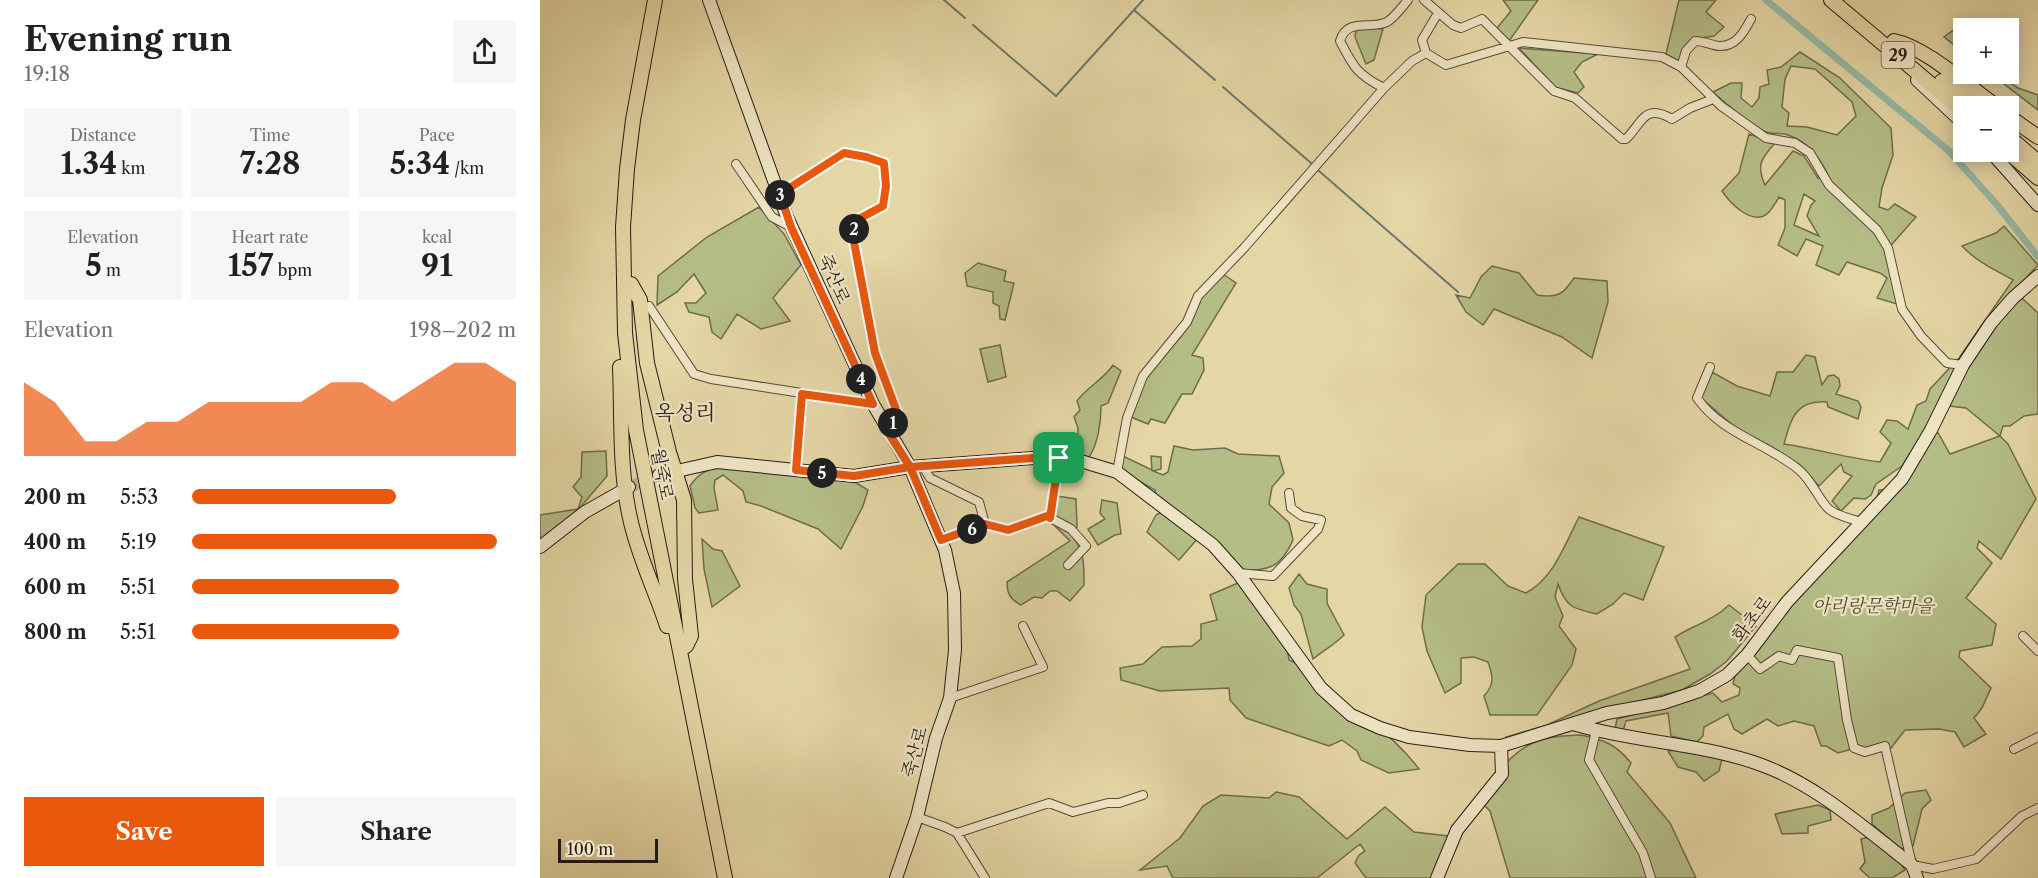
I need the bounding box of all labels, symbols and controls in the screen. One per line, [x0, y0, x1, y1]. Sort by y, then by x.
map controls [1953, 18, 2019, 162]
button: + [1953, 18, 2019, 84]
text: Evening run [24, 19, 232, 60]
button: share [453, 20, 516, 83]
road number: 29 [1882, 42, 1914, 68]
text: 19:18 [24, 62, 70, 86]
button: − [1953, 96, 2019, 162]
text: Distance [70, 125, 136, 145]
text: Time [250, 125, 290, 145]
text: Pace [419, 125, 455, 145]
text: 1.34 [61, 145, 117, 182]
text: 7:28 [240, 145, 300, 182]
text: 5:34 [390, 145, 450, 182]
text: km [117, 158, 145, 178]
text: /km [450, 158, 484, 178]
pin: 3 [765, 180, 795, 210]
text: 3 [775, 185, 785, 205]
pin: 2 [839, 214, 869, 244]
text: 2 [849, 219, 859, 239]
text: Elevation [67, 227, 139, 247]
text: Heart rate [231, 227, 309, 247]
text: kcal [422, 227, 452, 247]
text: 5 [85, 247, 102, 284]
text: 157 [228, 247, 274, 284]
text: 91 [421, 247, 453, 284]
street label: 죽산로 [813, 251, 855, 307]
text: m [102, 260, 121, 280]
text: bpm [274, 260, 312, 280]
text: Elevation [24, 318, 113, 342]
text: 198–202 m [410, 318, 516, 342]
pin: 4 [846, 364, 876, 394]
text: 4 [856, 369, 866, 389]
district label: 옥성리 [655, 400, 715, 425]
pin: 1 [878, 408, 908, 438]
text: 1 [889, 413, 897, 433]
pin [1033, 432, 1084, 483]
icon: arrive [1042, 441, 1075, 474]
street label: 월죽로 [646, 446, 678, 502]
pin: 5 [807, 458, 837, 488]
text: 5 [818, 463, 826, 483]
text: 200 m [24, 485, 86, 509]
text: 5:53 [120, 485, 158, 509]
pin: 6 [957, 514, 987, 544]
text: 6 [967, 519, 977, 539]
text: 400 m [24, 530, 86, 554]
text: 5:19 [120, 530, 157, 554]
text: 600 m [24, 575, 86, 599]
text: 5:51 [120, 575, 156, 599]
street label: 화초로 [1728, 592, 1776, 646]
park label: 아리랑문학마을 [1812, 595, 1935, 617]
text: 800 m [24, 620, 87, 644]
text: 5:51 [120, 620, 156, 644]
street label: 죽산로 [898, 724, 932, 780]
button: Save [24, 797, 264, 866]
button: Share [276, 797, 516, 866]
scale bar [558, 836, 658, 864]
text: 100 m [567, 839, 613, 859]

